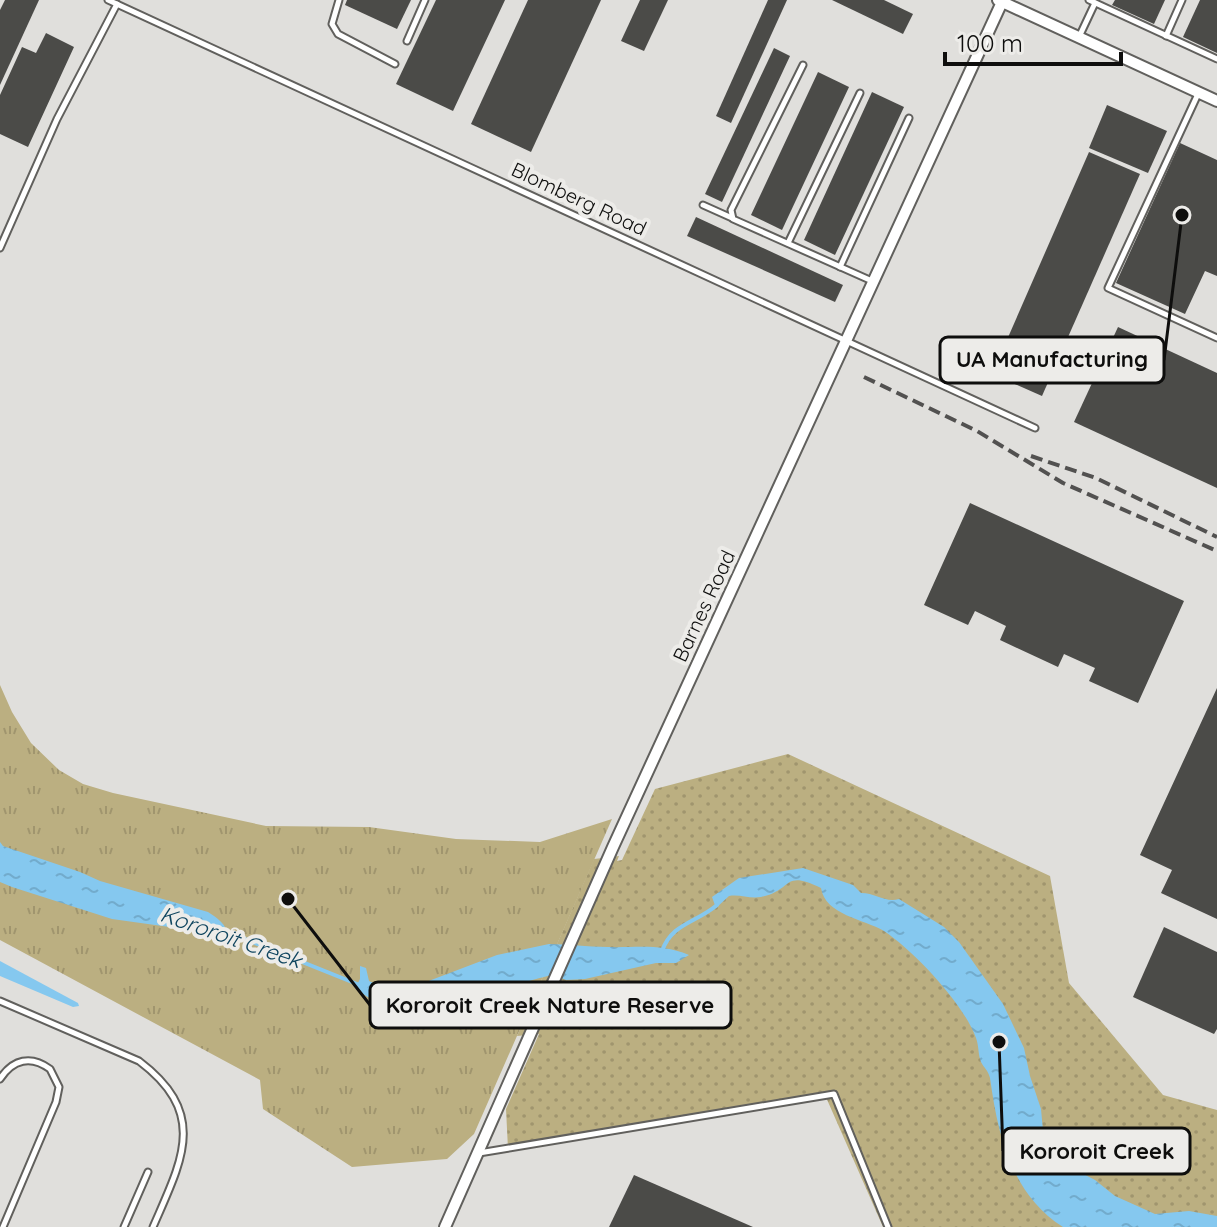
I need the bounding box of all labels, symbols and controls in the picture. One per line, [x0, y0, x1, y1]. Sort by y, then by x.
scale bar [945, 16, 1121, 66]
text: 100 m [957, 28, 1023, 58]
street label: Blomberg Road [508, 156, 651, 241]
callout: UA Manufacturing [940, 337, 1164, 383]
text: UA Manufacturing [956, 345, 1148, 373]
street label: Barnes Road [667, 546, 740, 666]
water label: Kororoit Creek [157, 900, 307, 975]
callout: Kororoit Creek Nature Reserve [370, 982, 731, 1028]
text: Kororoit Creek Nature Reserve [386, 991, 714, 1019]
callout: Kororoit Creek [1003, 1128, 1190, 1174]
text: Kororoit Creek [1020, 1137, 1174, 1165]

